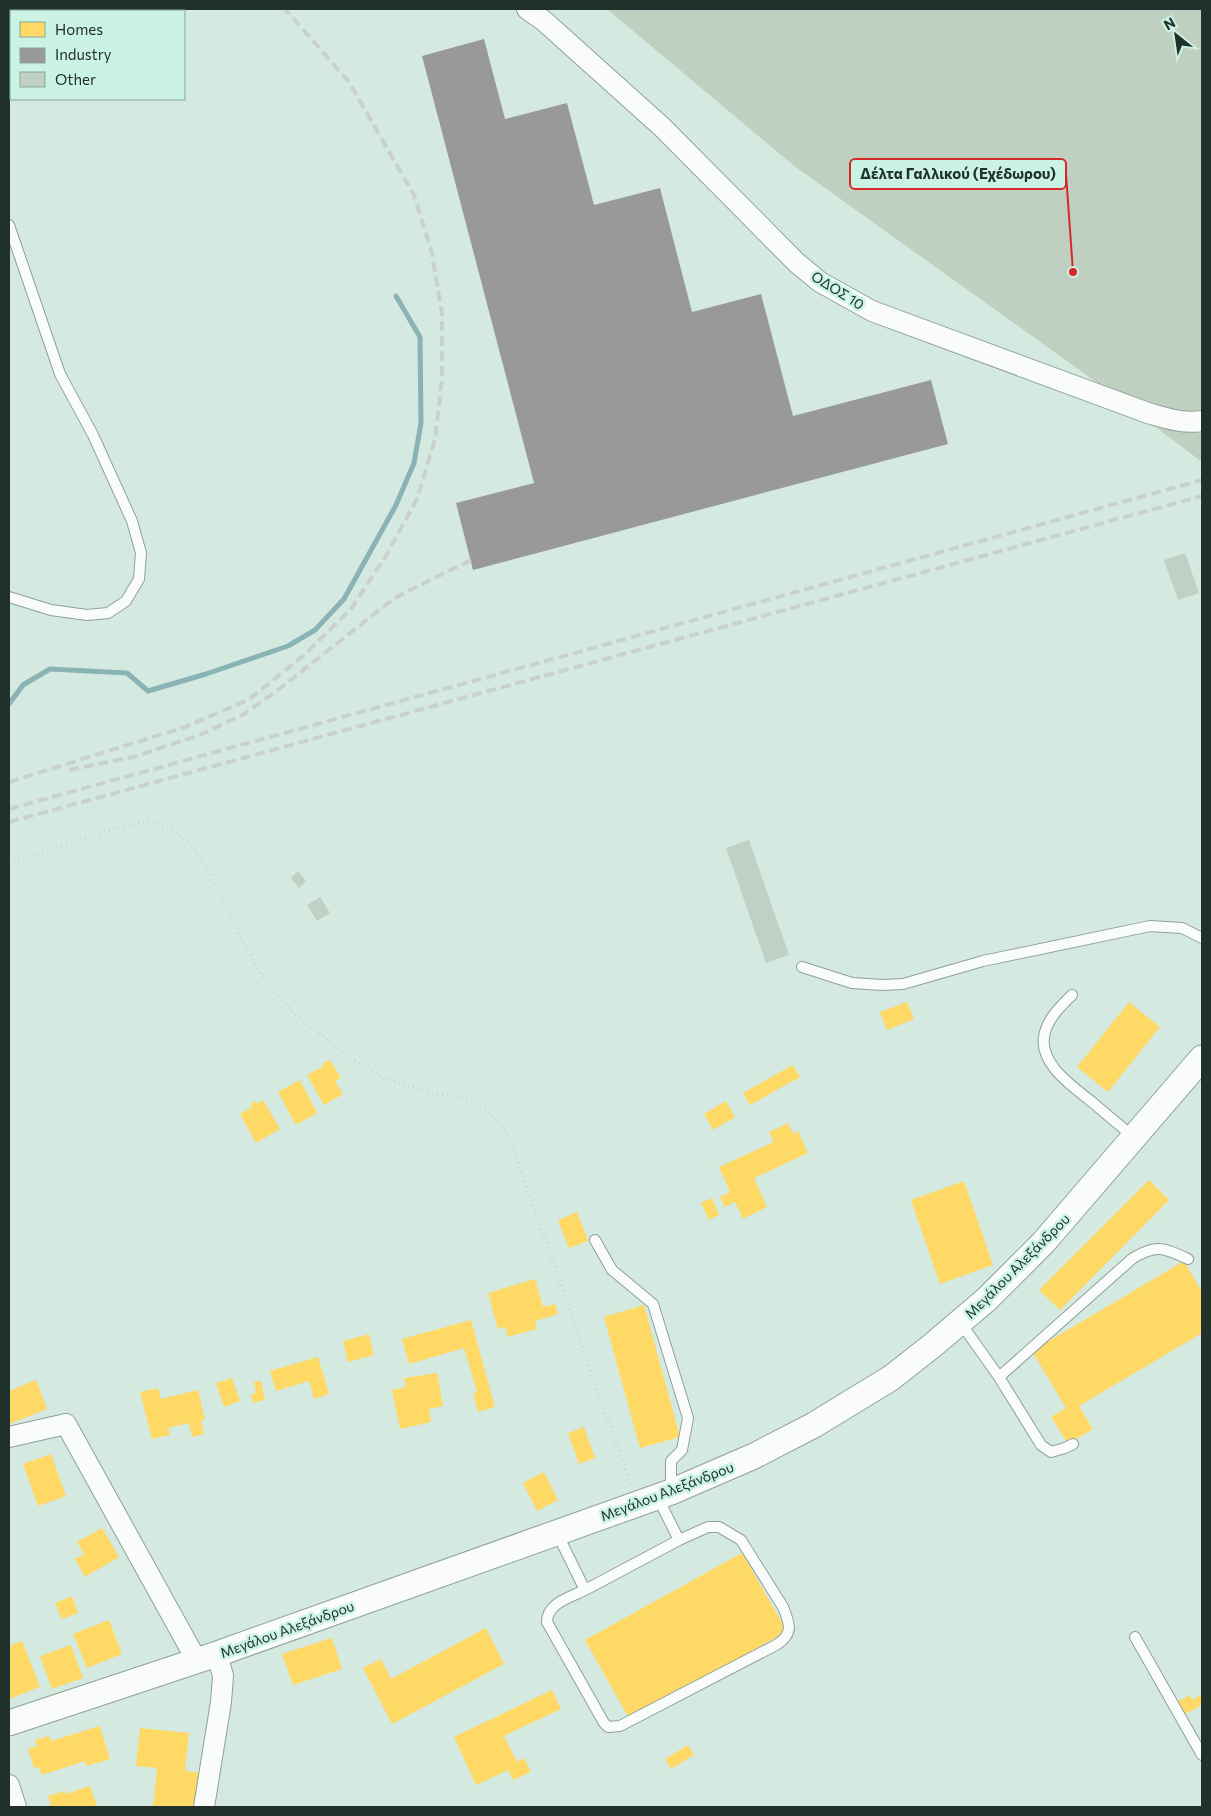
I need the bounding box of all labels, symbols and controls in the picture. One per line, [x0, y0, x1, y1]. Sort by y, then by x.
legend [10, 10, 185, 100]
north arrow [1151, 10, 1201, 60]
text: N [1160, 13, 1178, 33]
text: Homes [55, 20, 103, 38]
text: Industry [55, 45, 112, 63]
text: Other [55, 70, 96, 88]
callout: Δέλτα Γαλλικού (Εχέδωρου) [850, 159, 1066, 189]
text: Δέλτα Γαλλικού (Εχέδωρου) [860, 164, 1056, 182]
street label: ΟΔΟΣ 10 [809, 267, 867, 313]
street label: Μεγάλου Αλεξάνδρου [961, 1210, 1073, 1322]
street label: Μεγάλου Αλεξάνδρου [598, 1458, 736, 1524]
street label: Μεγάλου Αλεξάνδρου [218, 1597, 356, 1661]

